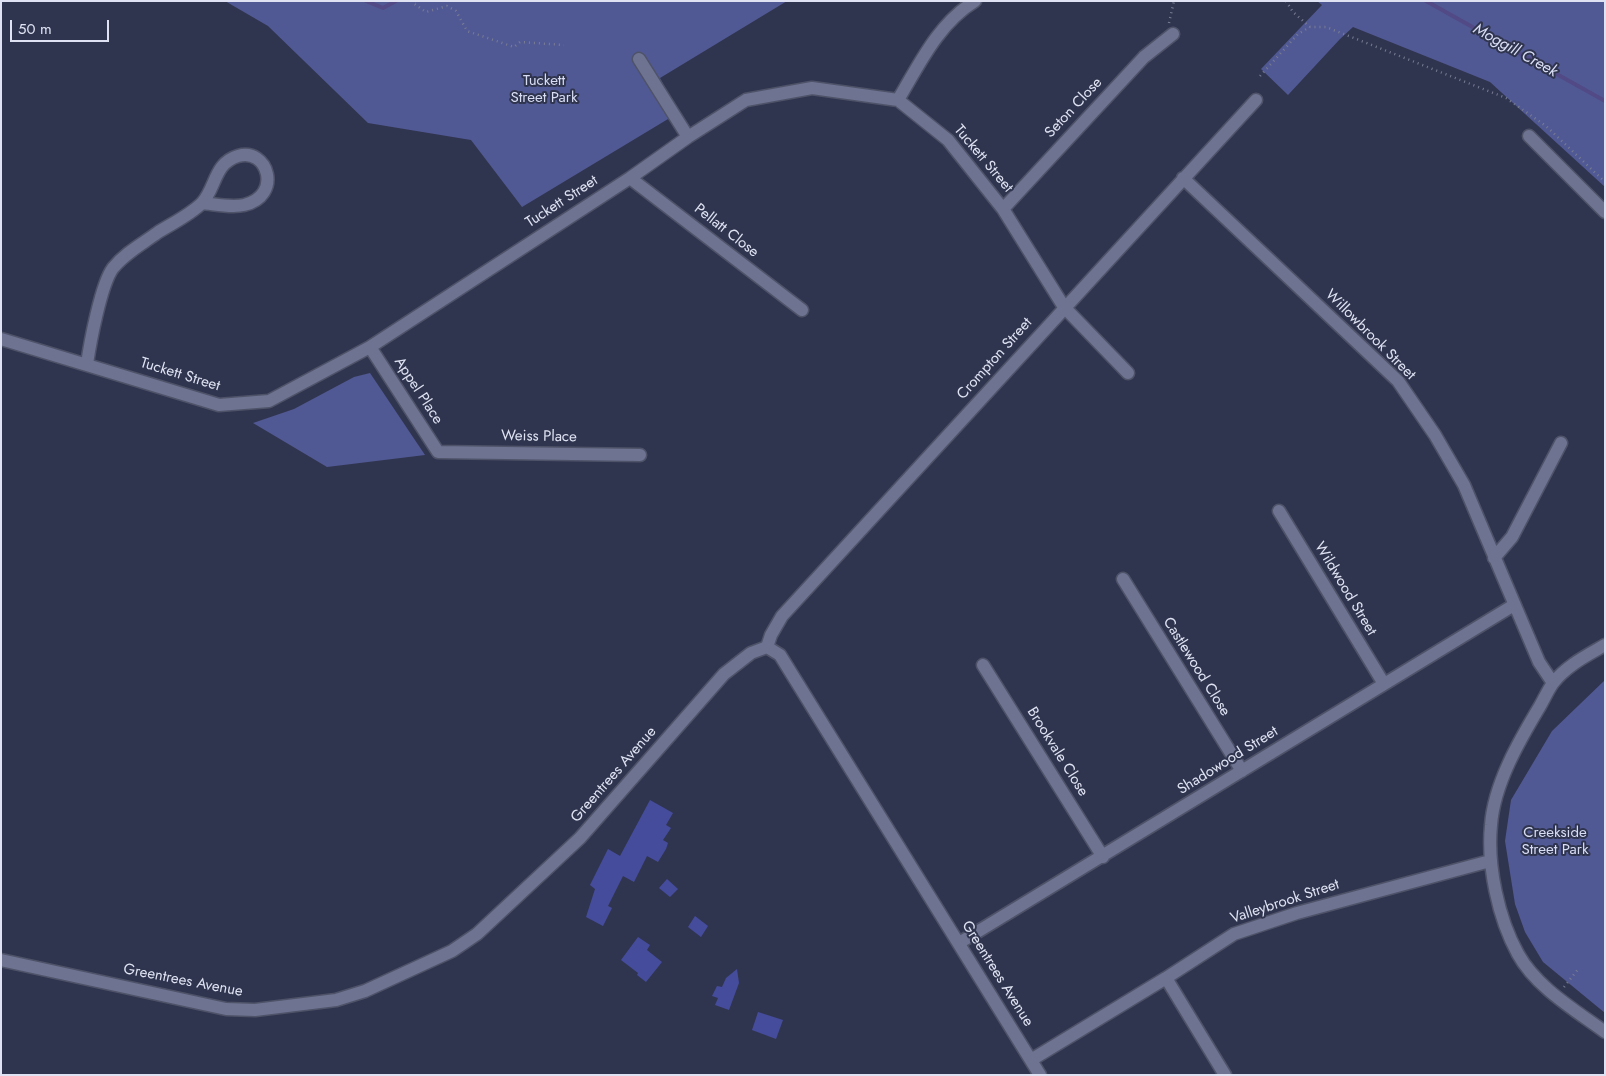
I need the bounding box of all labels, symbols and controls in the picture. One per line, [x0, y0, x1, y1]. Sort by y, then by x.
scale bar [12, 10, 111, 42]
text: 50 m [18, 18, 52, 40]
water label: Moggill Creek [1470, 20, 1560, 82]
park label: Tuckett Street Park [510, 72, 578, 107]
street label: Seton Close [1042, 74, 1106, 142]
street label: Tuckett Street [950, 122, 1016, 196]
street label: Tuckett Street [523, 172, 601, 232]
street label: Pellatt Close [690, 200, 762, 262]
street label: Willowbrook Street [1321, 286, 1419, 384]
street label: Crompton Street [954, 314, 1036, 404]
street label: Tuckett Street [138, 354, 222, 396]
street label: Appel Place [390, 354, 446, 428]
street label: Weiss Place [501, 427, 577, 447]
street label: Wildwood Street [1310, 539, 1380, 639]
street label: Castlewood Close [1158, 614, 1234, 720]
street label: Brookvale Close [1022, 704, 1092, 800]
street label: Greentrees Avenue [567, 723, 661, 827]
street label: Shadowood Street [1174, 723, 1282, 799]
park label: Creekside Street Park [1521, 824, 1589, 859]
street label: Valleybrook Street [1228, 876, 1342, 928]
street label: Greentrees Avenue [957, 918, 1037, 1030]
street label: Greentrees Avenue [122, 961, 244, 1001]

